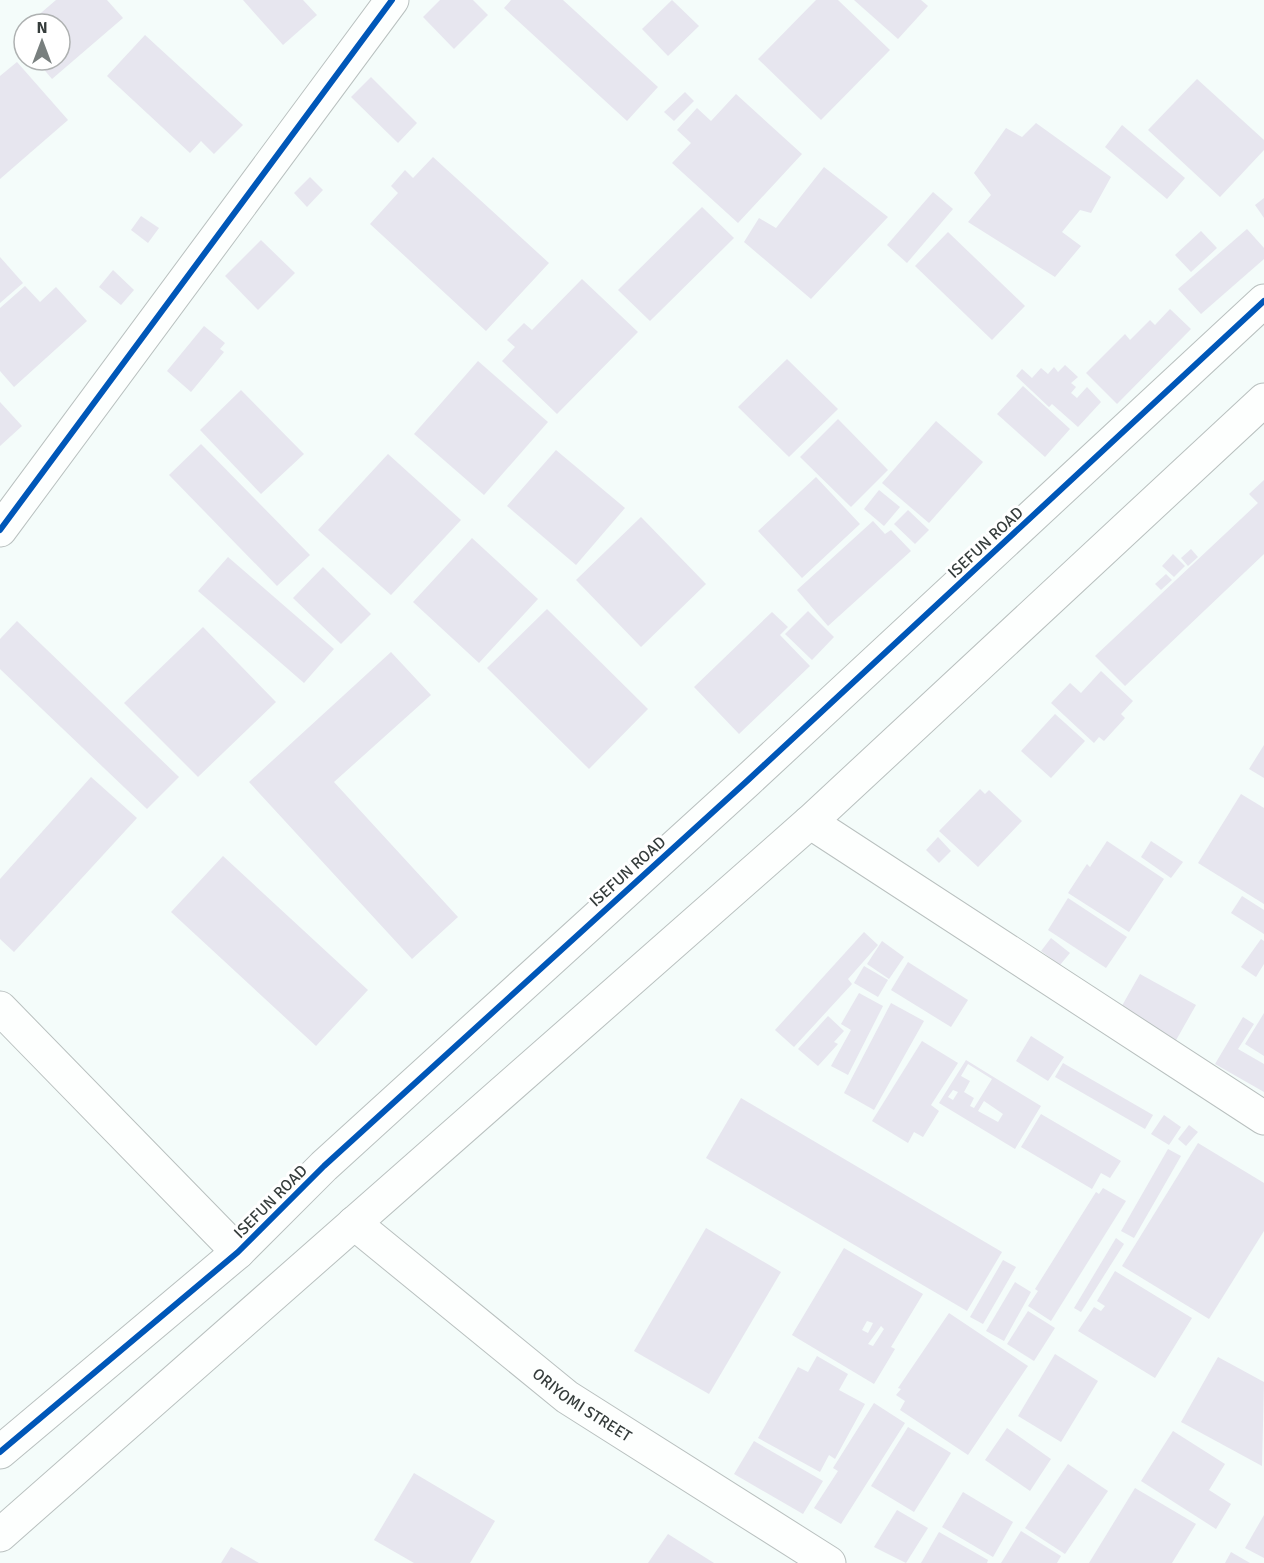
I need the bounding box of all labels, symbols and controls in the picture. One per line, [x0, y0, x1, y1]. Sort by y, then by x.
north arrow [12, 12, 72, 72]
text: N [36, 18, 48, 38]
street label: ISEFUN ROAD [944, 503, 1028, 583]
street label: ISEFUN ROAD [585, 832, 670, 911]
street label: ISEFUN ROAD [230, 1161, 312, 1243]
street label: ORIYOMI STREET [528, 1364, 635, 1447]

